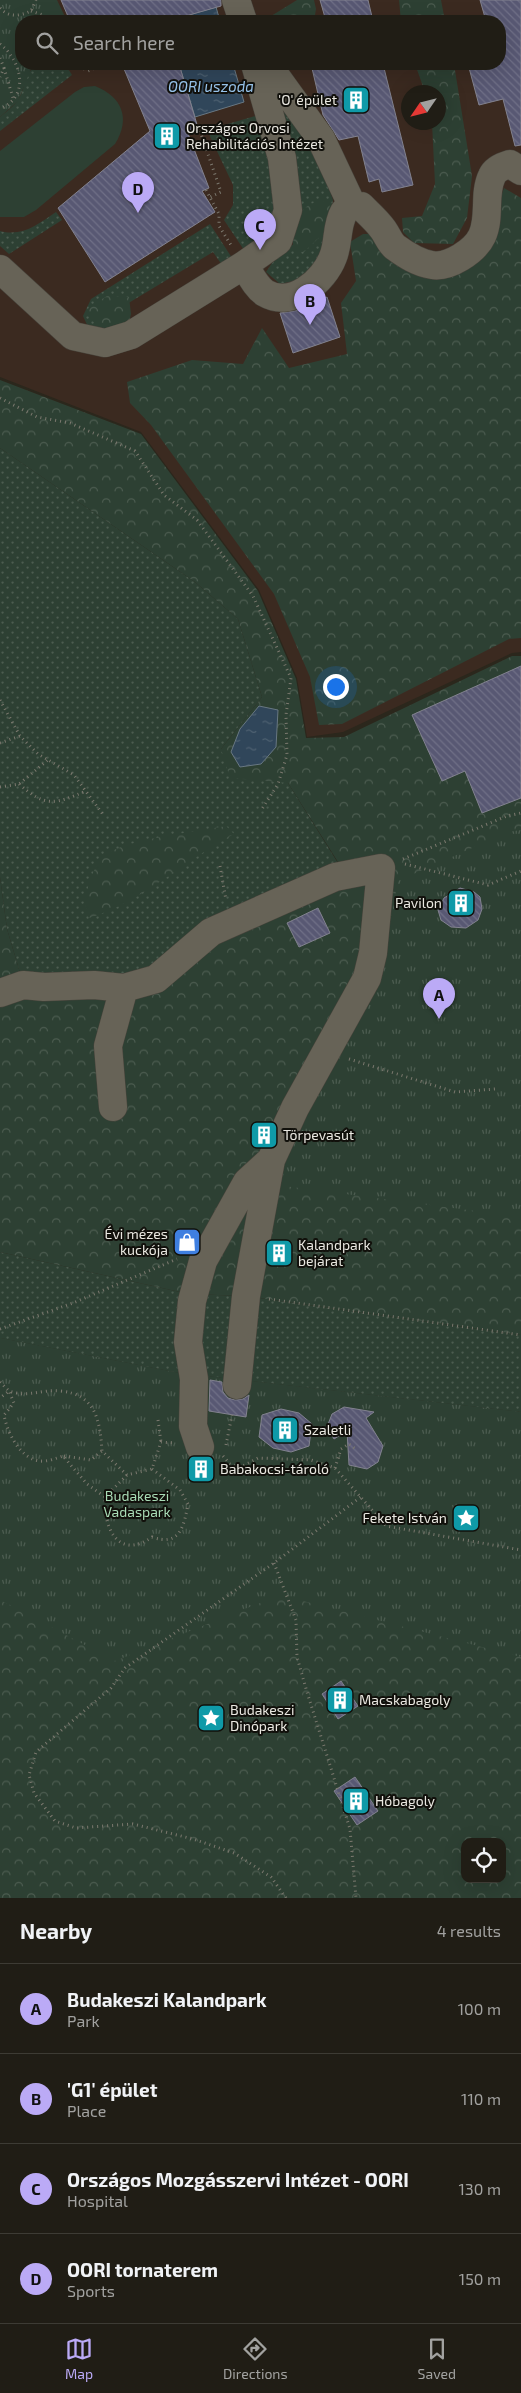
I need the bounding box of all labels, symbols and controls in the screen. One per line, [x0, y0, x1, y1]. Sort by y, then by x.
search box [15, 15, 506, 70]
icon: search [33, 29, 61, 57]
text: Search here [73, 31, 175, 54]
water label: OORI uszoda [168, 77, 254, 95]
building icon: 'O' épület [341, 85, 371, 115]
north arrow [401, 85, 446, 130]
place label: 'O' épület [278, 91, 337, 108]
place label: Országos Orvosi Rehabilitációs Intézet [186, 119, 323, 152]
building icon: Országos Orvosi Rehabilitációs Intézet [152, 121, 182, 151]
pin: D [122, 172, 154, 213]
pin: C [244, 209, 276, 250]
pin: B [294, 284, 326, 325]
your location [323, 674, 349, 700]
building icon: Pavilon [446, 888, 476, 918]
place label: Pavilon [395, 894, 442, 911]
pin: A [423, 978, 455, 1019]
building icon: Törpevasút [249, 1120, 279, 1150]
place label: Törpevasút [283, 1126, 354, 1143]
place label: Évi mézes kuckója [105, 1225, 168, 1258]
shop icon: Évi mézes kuckója [172, 1227, 202, 1257]
place label: Kalandpark bejárat [298, 1236, 371, 1269]
building icon: Kalandpark bejárat [264, 1238, 294, 1268]
building icon: Szaletli [270, 1415, 300, 1445]
place label: Szaletli [304, 1421, 351, 1438]
building icon: Babakocsi-tároló [186, 1454, 216, 1484]
place label: Babakocsi-tároló [220, 1460, 329, 1477]
park label: Budakeszi Vadaspark [103, 1487, 171, 1520]
place icon: Fekete István [451, 1503, 481, 1533]
place label: Fekete István [362, 1509, 447, 1526]
building icon: Macskabagoly [325, 1685, 355, 1715]
place label: Macskabagoly [359, 1691, 451, 1708]
place label: Budakeszi Dinópark [230, 1701, 295, 1734]
place icon: Budakeszi Dinópark [196, 1703, 226, 1733]
building icon: Hóbagoly [341, 1786, 371, 1816]
place label: Hóbagoly [375, 1792, 436, 1809]
map controls [461, 1838, 506, 1883]
button: locate [461, 1838, 506, 1883]
text: Nearby [20, 1918, 92, 1943]
text: 4 results [437, 1921, 501, 1940]
text: Budakeszi Kalandpark [67, 1988, 267, 2011]
text: A [31, 1999, 41, 2018]
text: 100 m [458, 1999, 501, 2018]
text: Park [67, 2011, 100, 2030]
text: 'G1' épület [67, 2078, 158, 2101]
text: B [31, 2089, 41, 2108]
text: 110 m [461, 2089, 501, 2108]
text: Place [67, 2101, 106, 2120]
text: Országos Mozgásszervi Intézet - OORI [67, 2168, 409, 2191]
text: C [31, 2179, 41, 2198]
text: 130 m [459, 2179, 501, 2198]
text: Hospital [67, 2191, 128, 2210]
text: OORI tornaterem [67, 2258, 218, 2281]
text: D [31, 2269, 41, 2288]
text: 150 m [459, 2269, 501, 2288]
text: Sports [67, 2281, 115, 2300]
tab: Map [65, 2335, 93, 2382]
tab: Directions [223, 2335, 288, 2382]
tab: Saved [418, 2335, 456, 2382]

